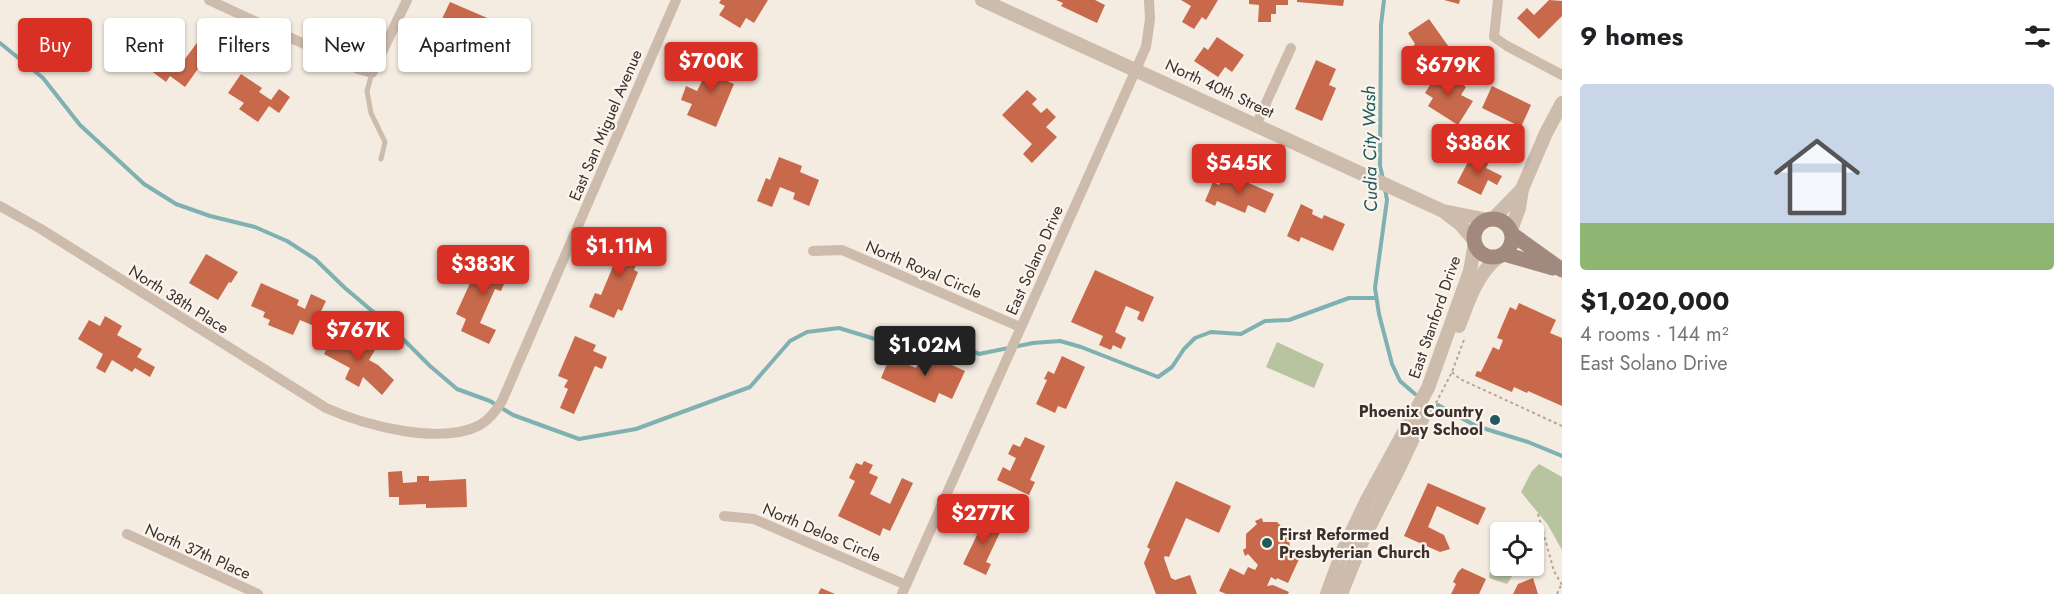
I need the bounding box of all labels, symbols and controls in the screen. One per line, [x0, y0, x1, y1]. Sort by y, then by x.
text: 9 homes [1580, 17, 1683, 55]
chip: Buy [18, 18, 92, 72]
chip: Rent [104, 18, 185, 72]
chip: Filters [197, 18, 291, 72]
chip: New [303, 18, 386, 72]
chip: Apartment [398, 18, 531, 72]
icon: filters [2021, 20, 2054, 53]
pin: $700K [669, 42, 753, 93]
street label: East San Miguel Avenue [563, 46, 648, 204]
pin: $679K [1406, 46, 1490, 97]
text: $700K [679, 47, 743, 76]
text: $679K [1415, 51, 1481, 80]
street label: North 40th Street [1162, 53, 1278, 124]
water label: Cudia City Wash [1356, 86, 1384, 212]
icon: home [1763, 123, 1871, 231]
pin: $386K [1436, 124, 1520, 175]
text: $386K [1446, 129, 1510, 158]
pin: $545K [1197, 144, 1281, 195]
text: $545K [1206, 149, 1272, 178]
street label: East Solano Drive [1000, 202, 1069, 319]
pin: $1.11M [570, 227, 668, 278]
text: $1.11M [585, 232, 653, 261]
street label: North Royal Circle [862, 235, 985, 304]
pin: $383K [441, 245, 525, 296]
text: $383K [451, 250, 515, 279]
street label: East Stanford Drive [1403, 253, 1466, 382]
street label: North 38th Place [124, 259, 233, 339]
text: $1,020,000 [1580, 282, 1729, 320]
pin: $767K [316, 311, 400, 362]
text: $767K [326, 316, 390, 345]
text: 4 rooms · 144 m² [1580, 320, 1729, 349]
pin: $1.02M [876, 326, 974, 377]
text: $1.02M [888, 331, 962, 360]
text: East Solano Drive [1580, 349, 1727, 378]
place label: Phoenix Country Day School [1359, 400, 1484, 441]
marker: Phoenix Country Day School [1488, 413, 1502, 427]
pin: $277K [941, 494, 1025, 545]
street label: North Delos Circle [759, 497, 884, 568]
text: $277K [951, 499, 1015, 528]
street label: North 37th Place [141, 518, 254, 585]
map controls [1490, 522, 1544, 576]
button: locate [1490, 522, 1544, 576]
place label: First Reformed Presbyterian Church [1279, 523, 1430, 564]
marker: First Reformed Presbyterian Church [1260, 536, 1274, 550]

